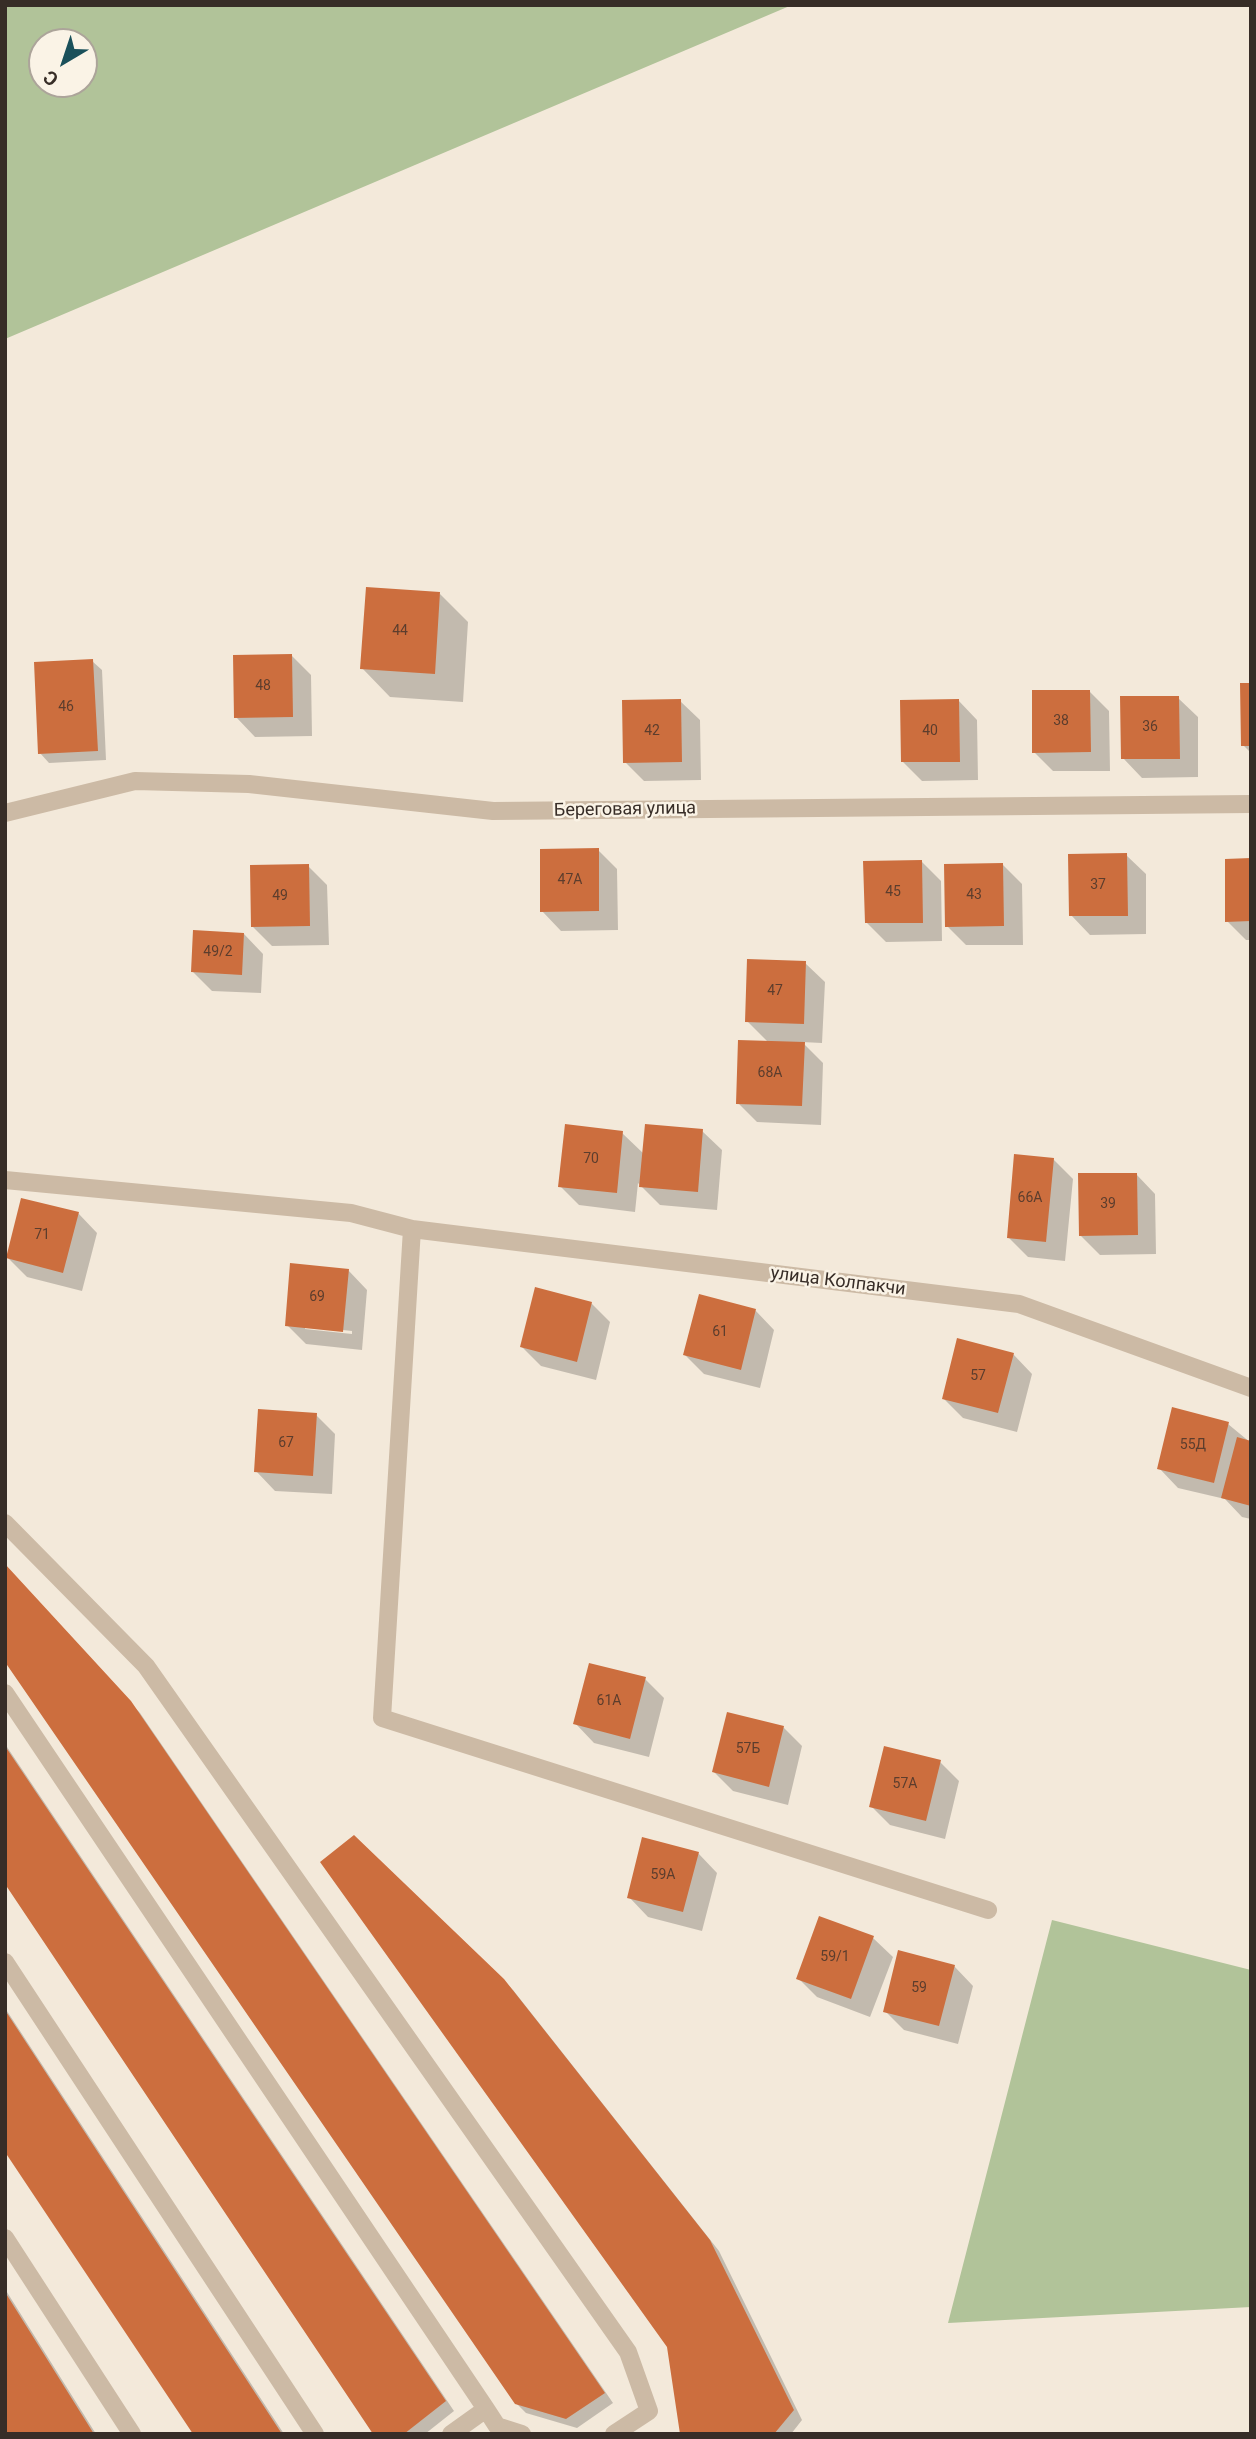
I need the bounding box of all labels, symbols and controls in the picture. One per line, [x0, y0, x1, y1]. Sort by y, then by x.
north arrow [28, 28, 98, 98]
text: С [39, 65, 63, 91]
house number: 44 [392, 623, 408, 639]
house number: 48 [255, 678, 271, 694]
house number: 46 [58, 699, 74, 715]
house number: 38 [1053, 713, 1069, 729]
house number: 36 [1142, 719, 1158, 735]
house number: 42 [644, 723, 660, 739]
house number: 40 [922, 723, 938, 739]
street label: Береговая улица [554, 798, 696, 822]
house number: 47А [558, 872, 582, 888]
house number: 37 [1090, 877, 1106, 893]
house number: 45 [885, 884, 901, 900]
house number: 43 [966, 887, 982, 903]
house number: 49 [272, 888, 288, 904]
house number: 49/2 [203, 944, 233, 960]
house number: 47 [767, 983, 783, 999]
house number: 68А [758, 1065, 782, 1081]
house number: 70 [583, 1151, 599, 1167]
house number: 66А [1018, 1190, 1042, 1206]
house number: 39 [1100, 1196, 1116, 1212]
house number: 71 [34, 1227, 50, 1243]
street label: улица Колпакчи [769, 1263, 907, 1301]
house number: 69 [309, 1289, 325, 1305]
house number: 61 [712, 1324, 728, 1340]
house number: 57 [970, 1368, 986, 1384]
house number: 67 [278, 1435, 294, 1451]
house number: 55Д [1180, 1437, 1206, 1453]
house number: 61А [597, 1693, 621, 1709]
house number: 57Б [736, 1741, 760, 1757]
house number: 57А [893, 1776, 917, 1792]
house number: 59А [651, 1867, 675, 1883]
house number: 59/1 [820, 1949, 850, 1965]
house number: 59 [911, 1980, 927, 1996]

